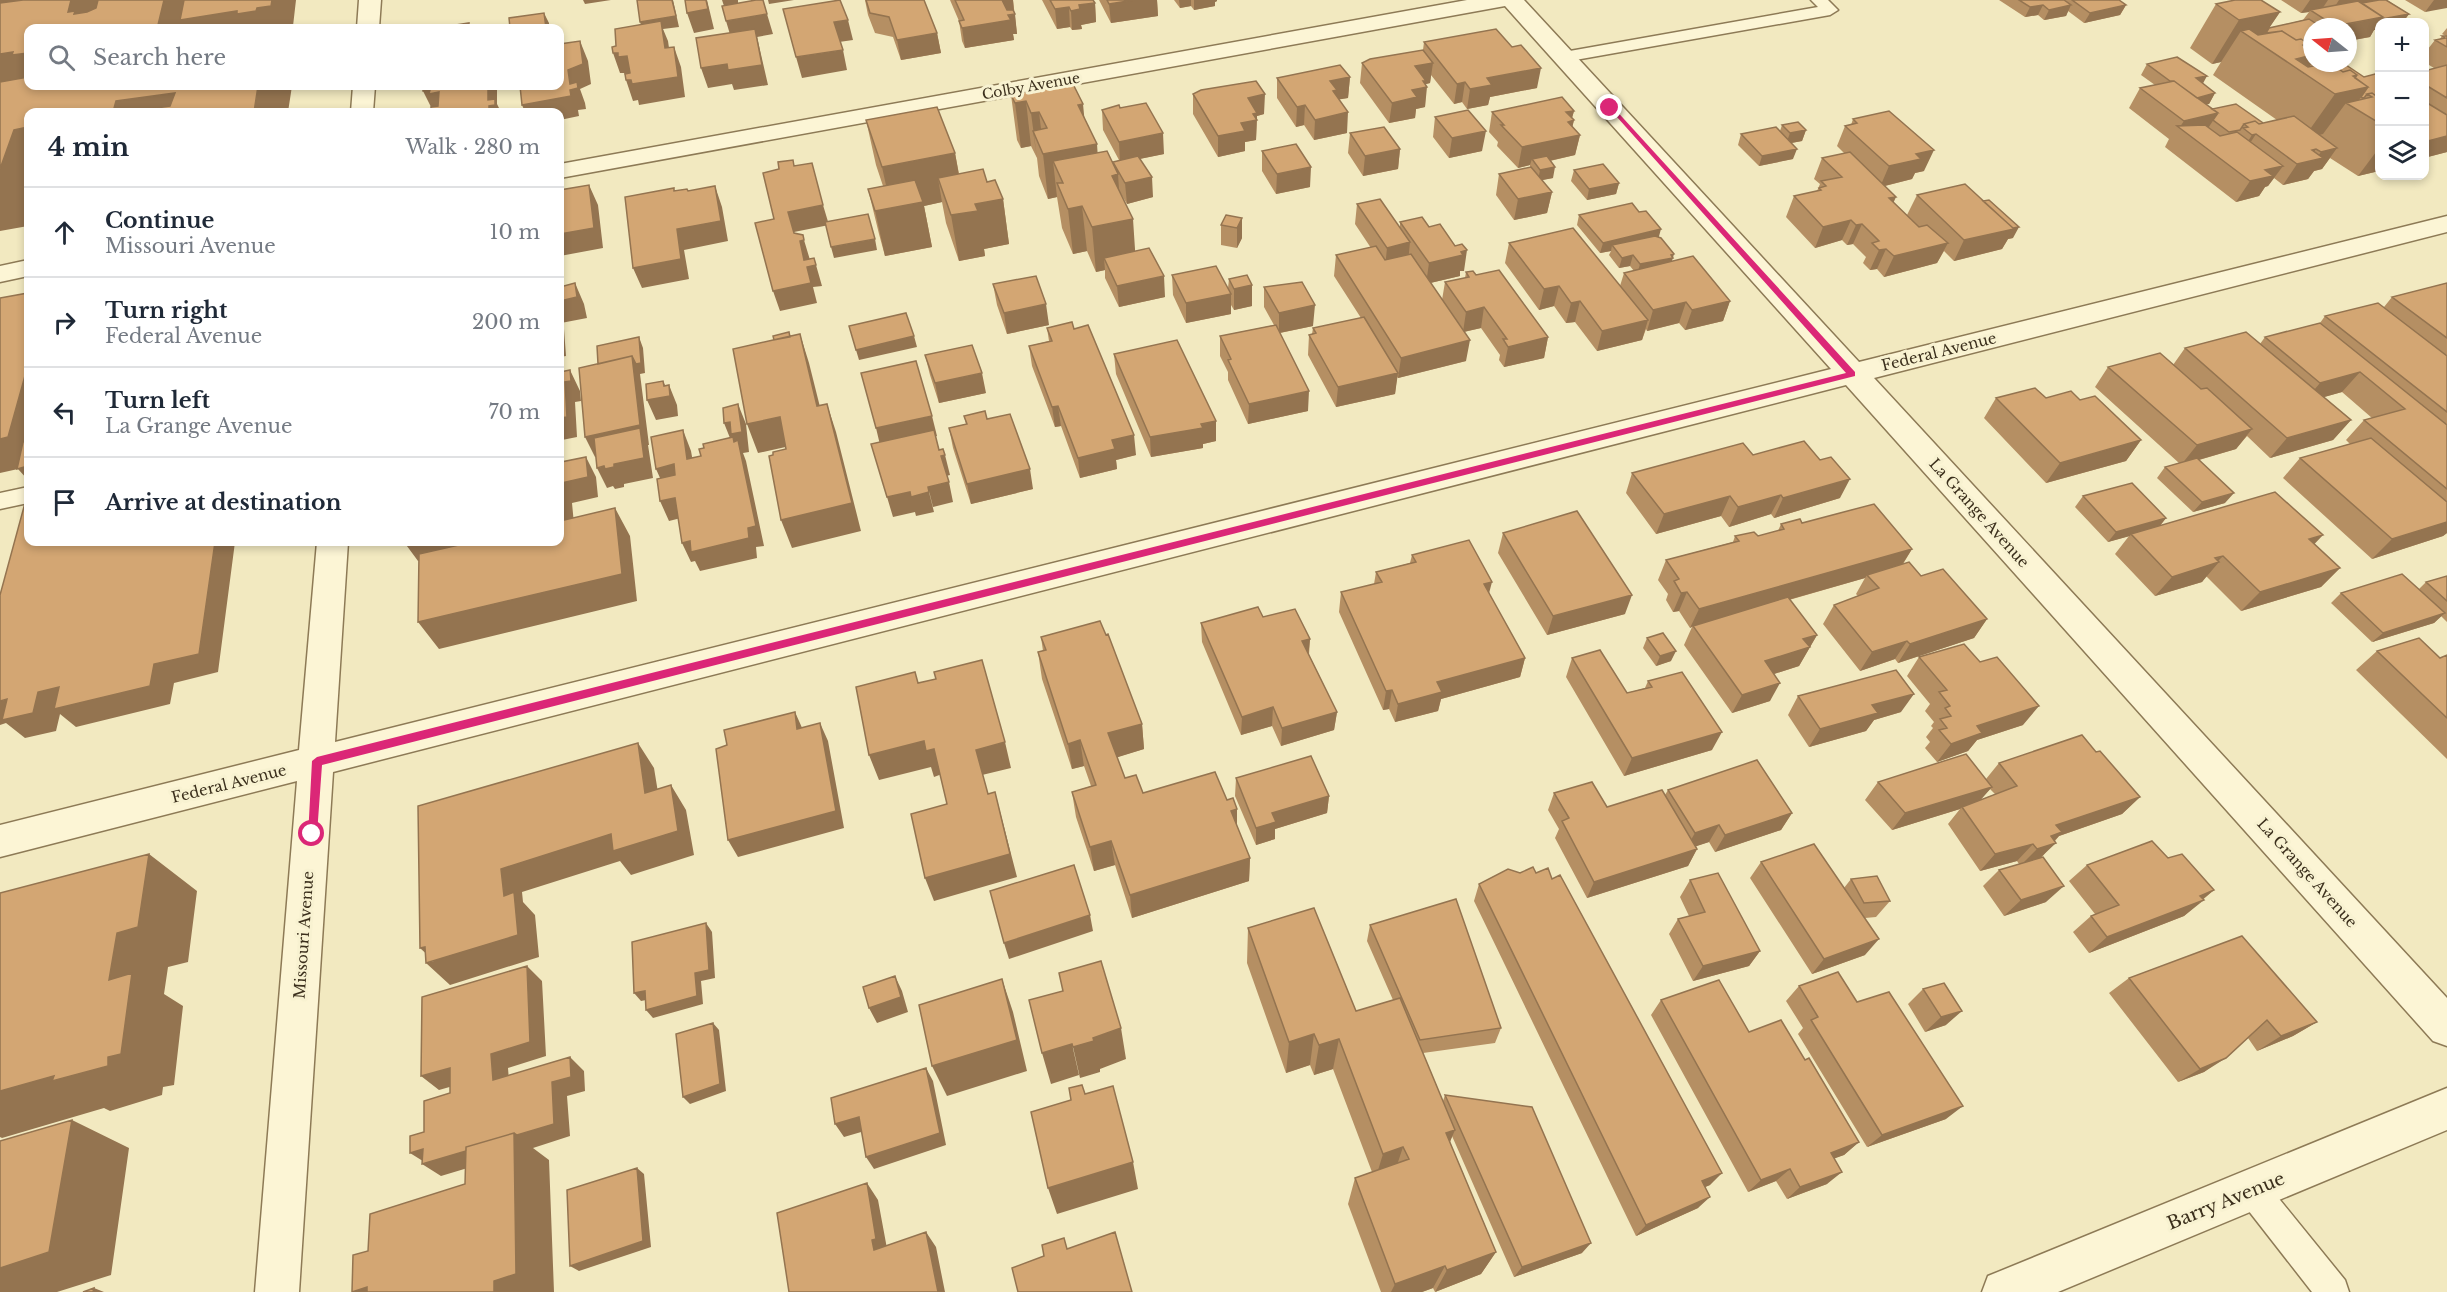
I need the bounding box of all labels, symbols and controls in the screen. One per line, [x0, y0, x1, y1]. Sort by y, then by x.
north arrow [2303, 18, 2357, 72]
map controls [2375, 18, 2429, 180]
button: + [2375, 18, 2429, 72]
search box [24, 24, 564, 90]
icon: search [45, 41, 78, 74]
text: Search here [93, 44, 226, 71]
street label: Colby Avenue [981, 69, 1081, 103]
button: − [2375, 72, 2429, 126]
route end [1596, 94, 1622, 120]
button: layers [2375, 126, 2429, 180]
text: 4 min [48, 131, 129, 163]
text: Walk · 280 m [406, 135, 540, 159]
text: Continue [105, 207, 214, 234]
icon: ahead [48, 216, 81, 249]
text: 10 m [490, 220, 540, 244]
text: Missouri Avenue [105, 234, 276, 258]
text: Turn right [105, 297, 227, 324]
icon: right [48, 306, 81, 339]
text: 200 m [472, 310, 540, 334]
text: Federal Avenue [105, 324, 262, 348]
street label: Federal Avenue [1879, 328, 1998, 375]
text: Turn left [105, 387, 210, 414]
icon: left [48, 396, 81, 429]
text: 70 m [488, 400, 540, 424]
text: La Grange Avenue [105, 414, 292, 438]
street label: La Grange Avenue [1925, 454, 2033, 571]
icon: arrive [48, 486, 81, 519]
text: Arrive at destination [105, 489, 342, 516]
street label: Federal Avenue [169, 760, 288, 807]
street label: La Grange Avenue [2253, 814, 2361, 931]
route start [298, 820, 324, 846]
street label: Missouri Avenue [290, 870, 317, 999]
street label: Barry Avenue [2164, 1167, 2288, 1235]

